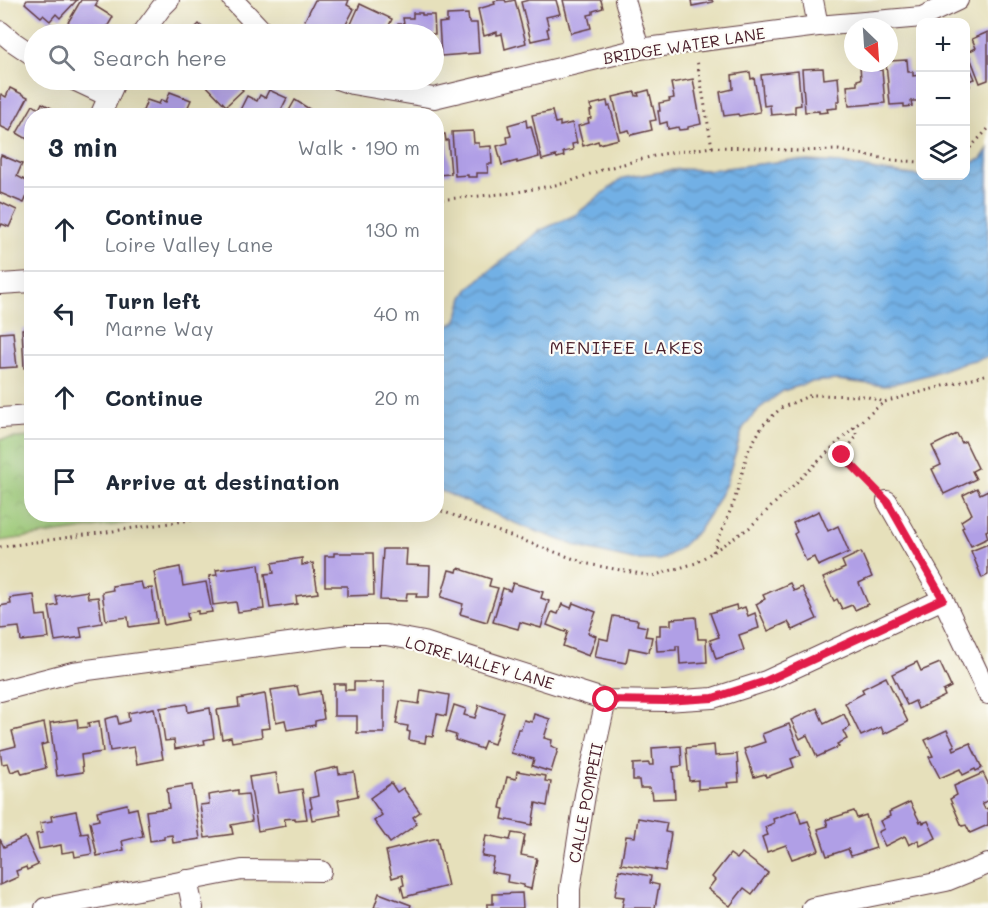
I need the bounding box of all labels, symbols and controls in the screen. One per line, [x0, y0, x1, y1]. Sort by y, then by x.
north arrow [844, 18, 898, 72]
map controls [916, 18, 970, 180]
button: + [916, 18, 970, 72]
street label: BRIDGE WATER LANE [602, 22, 766, 68]
search box [24, 24, 444, 90]
icon: search [45, 41, 78, 74]
text: Search here [93, 43, 227, 72]
button: − [916, 72, 970, 126]
button: layers [916, 126, 970, 180]
text: 3 min [48, 130, 117, 164]
text: Walk · 190 m [297, 134, 420, 160]
text: Continue [105, 202, 203, 231]
icon: ahead [48, 213, 81, 246]
text: 130 m [365, 216, 420, 242]
text: Loire Valley Lane [105, 231, 273, 257]
text: Turn left [105, 286, 201, 315]
icon: left [48, 297, 81, 330]
text: 40 m [374, 300, 420, 326]
text: Marne Way [105, 315, 214, 341]
district label: MENIFEE LAKES [549, 335, 705, 359]
icon: ahead [48, 381, 81, 414]
text: Continue [105, 383, 203, 412]
text: 20 m [374, 384, 420, 410]
route end [828, 441, 854, 467]
icon: arrive [48, 465, 81, 498]
text: Arrive at destination [105, 467, 340, 496]
street label: LOIRE VALLEY LANE [403, 631, 557, 693]
route start [592, 686, 618, 712]
street label: CALLE POMPEII [563, 741, 607, 865]

